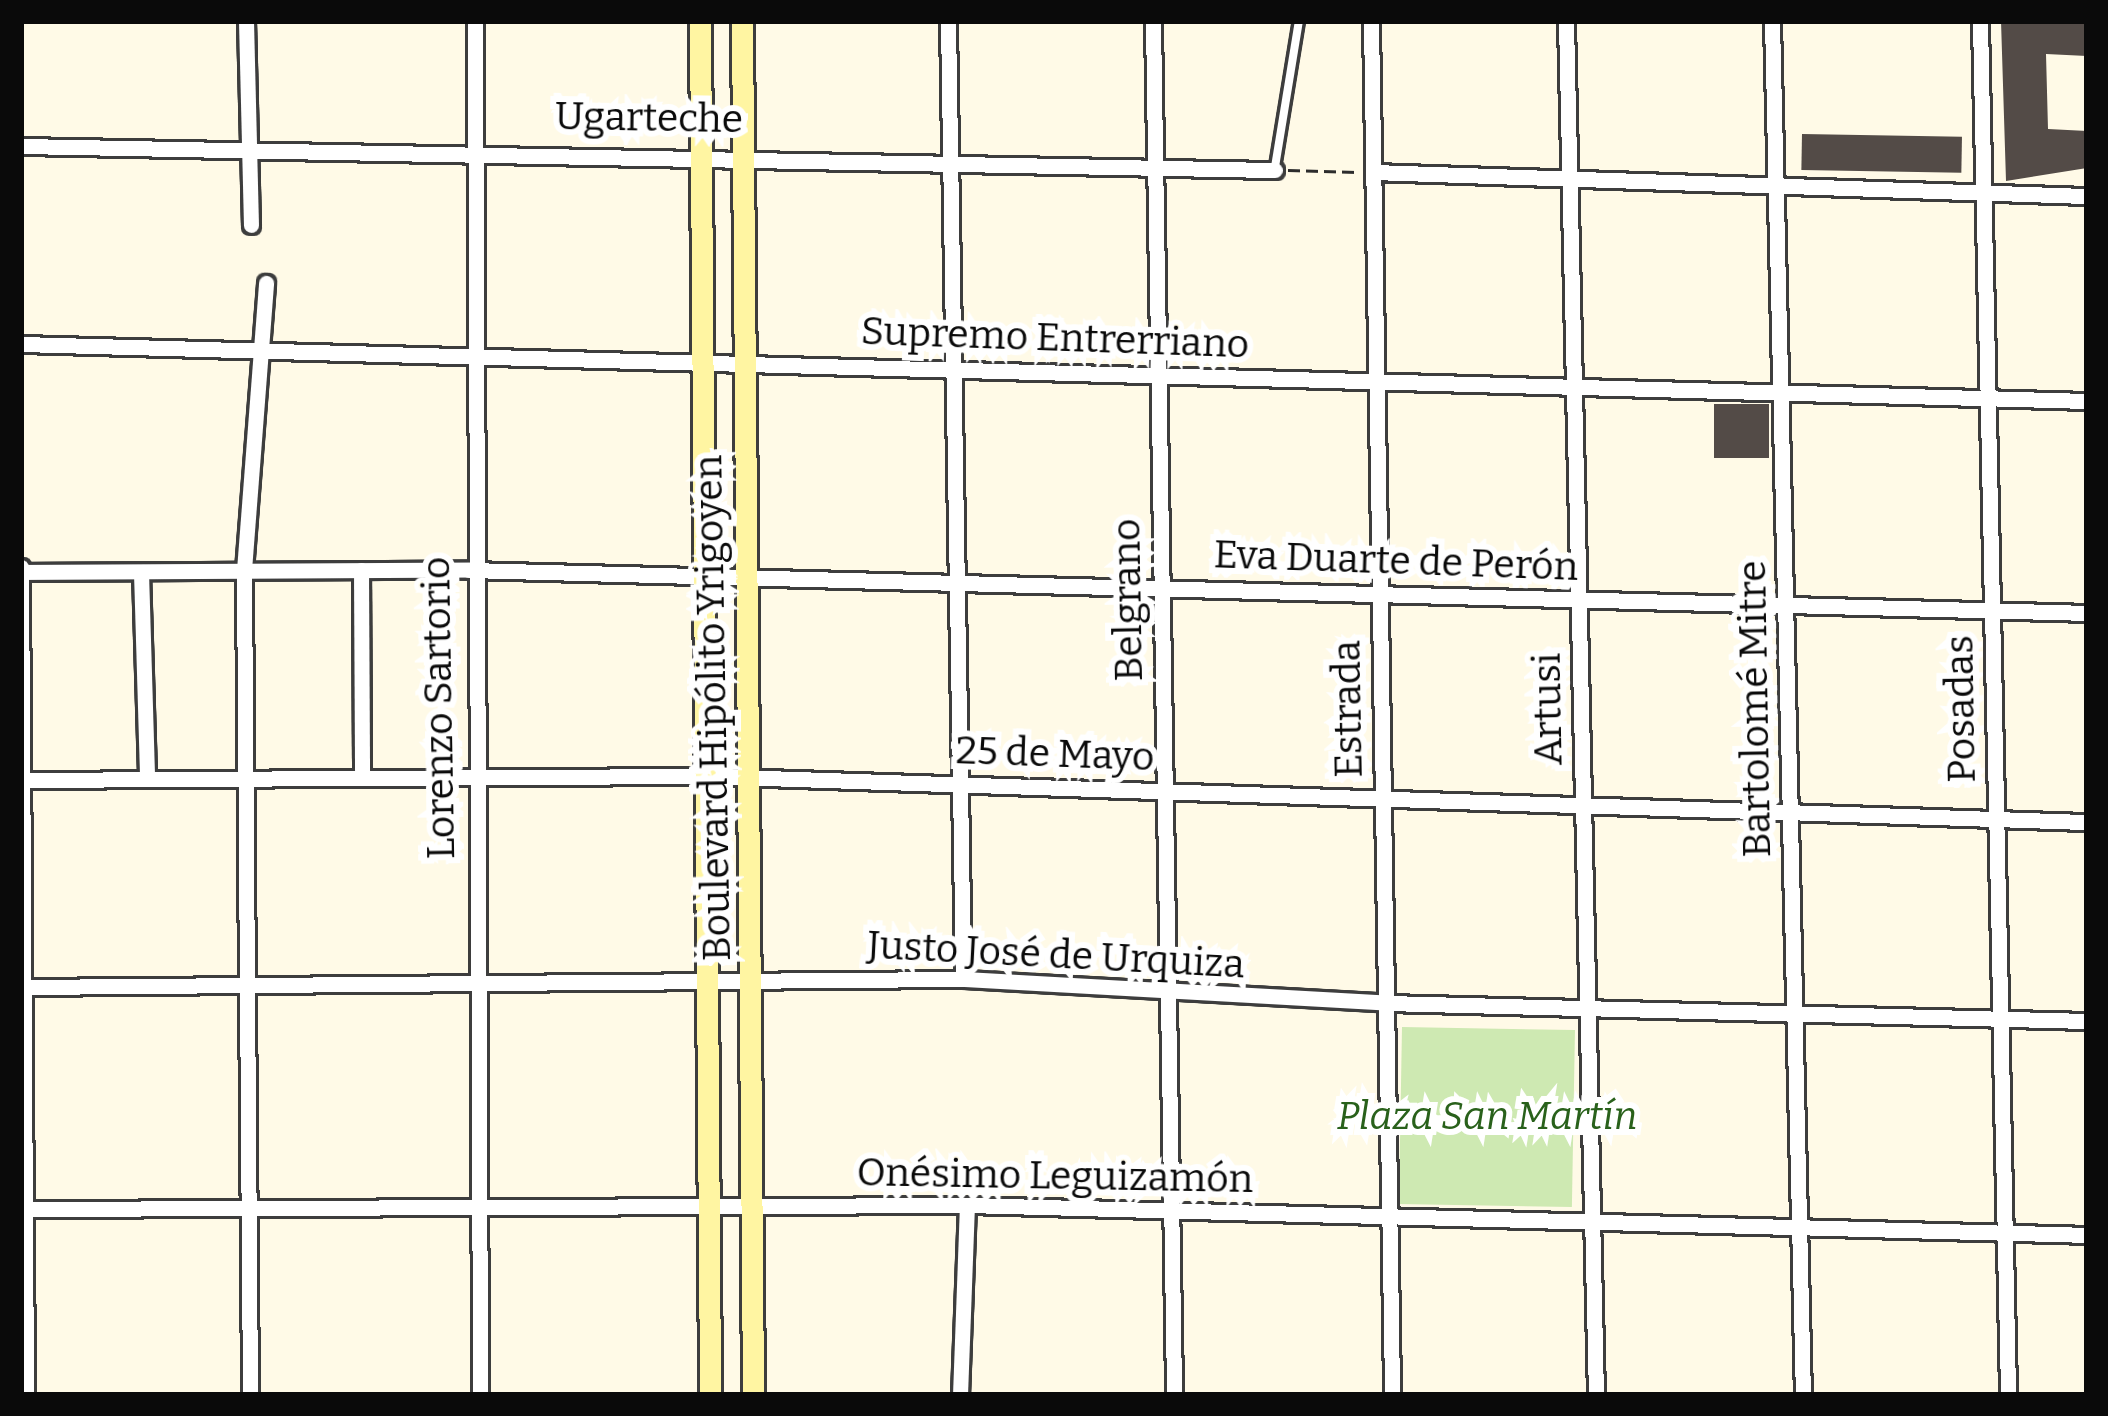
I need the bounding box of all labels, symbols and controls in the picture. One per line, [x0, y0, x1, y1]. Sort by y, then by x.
street label: Ugarteche [555, 93, 743, 143]
street label: Supremo Entrerriano [860, 308, 1250, 368]
street label: Boulevard Hipólito Yrigoyen [685, 454, 741, 962]
street label: Belgrano [1103, 518, 1153, 682]
street label: Eva Duarte de Perón [1213, 531, 1579, 591]
street label: Lorenzo Sartorio [413, 556, 465, 860]
street label: Bartolomé Mitre [1729, 560, 1781, 858]
street label: Posadas [1936, 635, 1986, 783]
street label: Estrada [1323, 640, 1373, 778]
street label: Artusi [1524, 652, 1572, 766]
street label: 25 de Mayo [955, 727, 1155, 781]
street label: Justo José de Urquiza [866, 922, 1246, 988]
park label: Plaza San Martín [1337, 1093, 1637, 1139]
street label: Onésimo Leguizamón [856, 1149, 1254, 1203]

